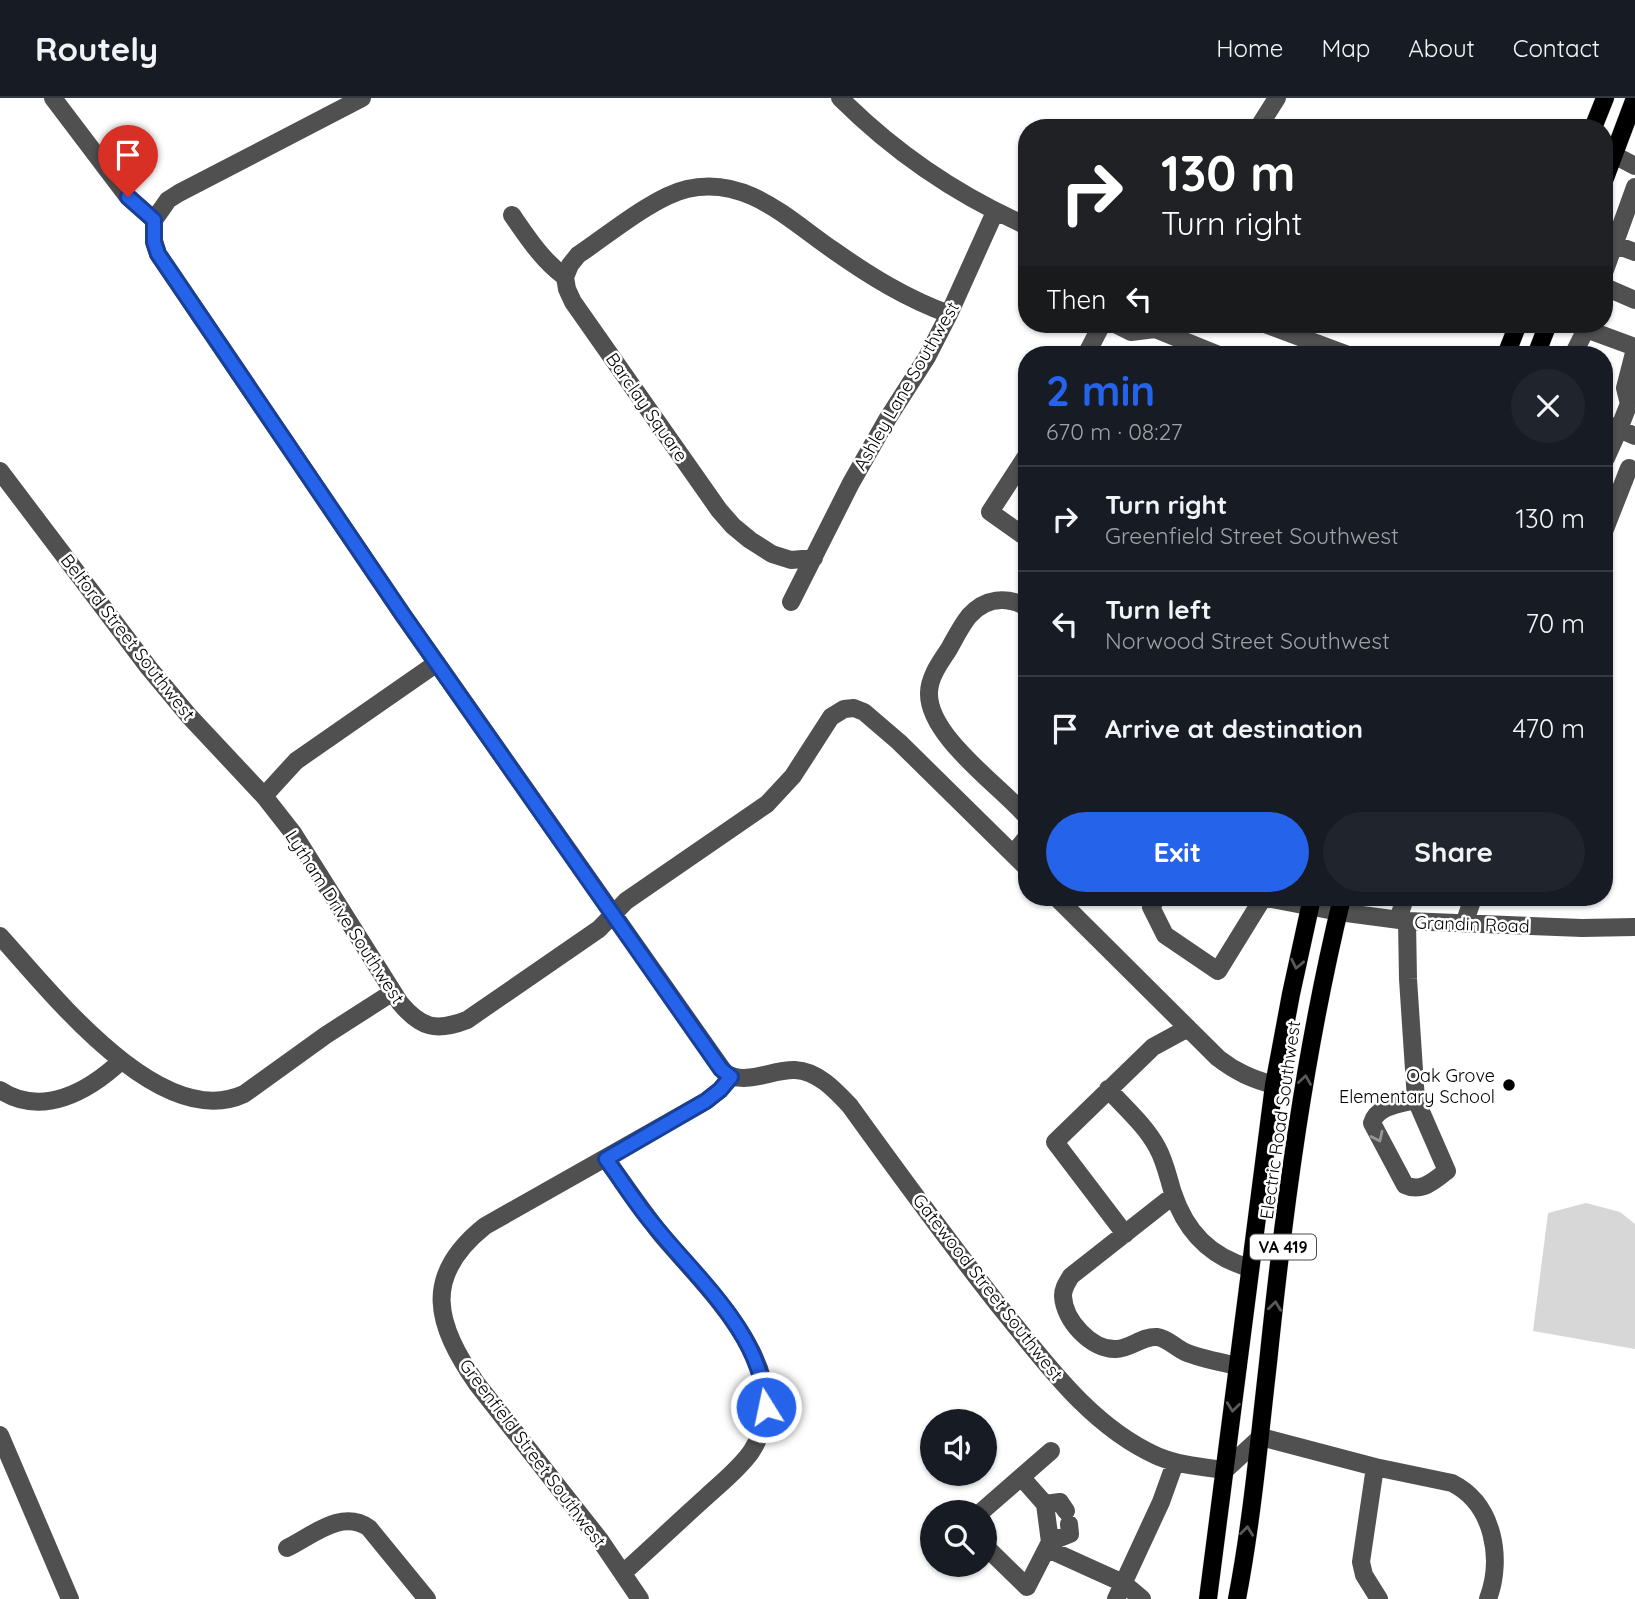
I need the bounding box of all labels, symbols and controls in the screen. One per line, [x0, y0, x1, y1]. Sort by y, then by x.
text: Routely [35, 28, 158, 69]
text: Home [1216, 33, 1283, 63]
text: Map [1321, 33, 1370, 63]
text: About [1408, 33, 1475, 63]
text: Contact [1513, 33, 1600, 63]
pin [98, 125, 158, 197]
icon: arrive [109, 136, 147, 174]
text: 130 m [1161, 142, 1295, 203]
icon: right [1046, 147, 1137, 238]
text: Turn right [1161, 203, 1302, 243]
icon: left [1120, 280, 1158, 318]
text: Then [1046, 283, 1106, 316]
street label: Ashley Lane Southwest [848, 297, 964, 475]
street label: Barclay Square [601, 348, 693, 466]
text: 2 min [1046, 364, 1155, 417]
button: close [1511, 369, 1585, 443]
text: 670 m · 08:27 [1046, 417, 1183, 446]
text: Turn right [1105, 488, 1227, 521]
icon: right [1046, 500, 1084, 538]
text: 130 m [1515, 502, 1585, 535]
text: Greenfield Street Southwest [1105, 521, 1399, 550]
street label: Belford Street Southwest [56, 549, 200, 725]
text: Turn left [1105, 593, 1212, 626]
icon: left [1046, 605, 1084, 643]
text: 70 m [1525, 607, 1585, 640]
text: Norwood Street Southwest [1105, 626, 1390, 655]
icon: arrive [1046, 710, 1084, 748]
text: Arrive at destination [1105, 712, 1363, 745]
text: 470 m [1512, 712, 1585, 745]
button: Exit [1046, 812, 1309, 892]
button: Share [1323, 812, 1585, 892]
street label: Lytham Drive Southwest [280, 826, 410, 1008]
street label: Grandin Road [1414, 910, 1530, 938]
one-way arrow [1291, 958, 1305, 970]
street label: Electric Road Southwest [1255, 1019, 1305, 1221]
place label: Oak Grove Elementary School [1339, 1064, 1495, 1108]
one-way arrow [1297, 1074, 1312, 1086]
marker: Oak Grove Elementary School [1501, 1077, 1517, 1093]
one-way arrow [1370, 1130, 1384, 1142]
street label: Gatewood Street Southwest [908, 1189, 1068, 1385]
road number: VA 419 [1250, 1234, 1316, 1260]
one-way arrow [1267, 1300, 1282, 1312]
street label: Greenfield Street Southwest [455, 1354, 611, 1552]
position arrow [729, 1370, 803, 1444]
one-way arrow [1225, 1402, 1240, 1413]
map controls [920, 1409, 997, 1577]
button: sound [920, 1409, 997, 1486]
button: search [920, 1500, 997, 1577]
one-way arrow [1239, 1526, 1254, 1537]

